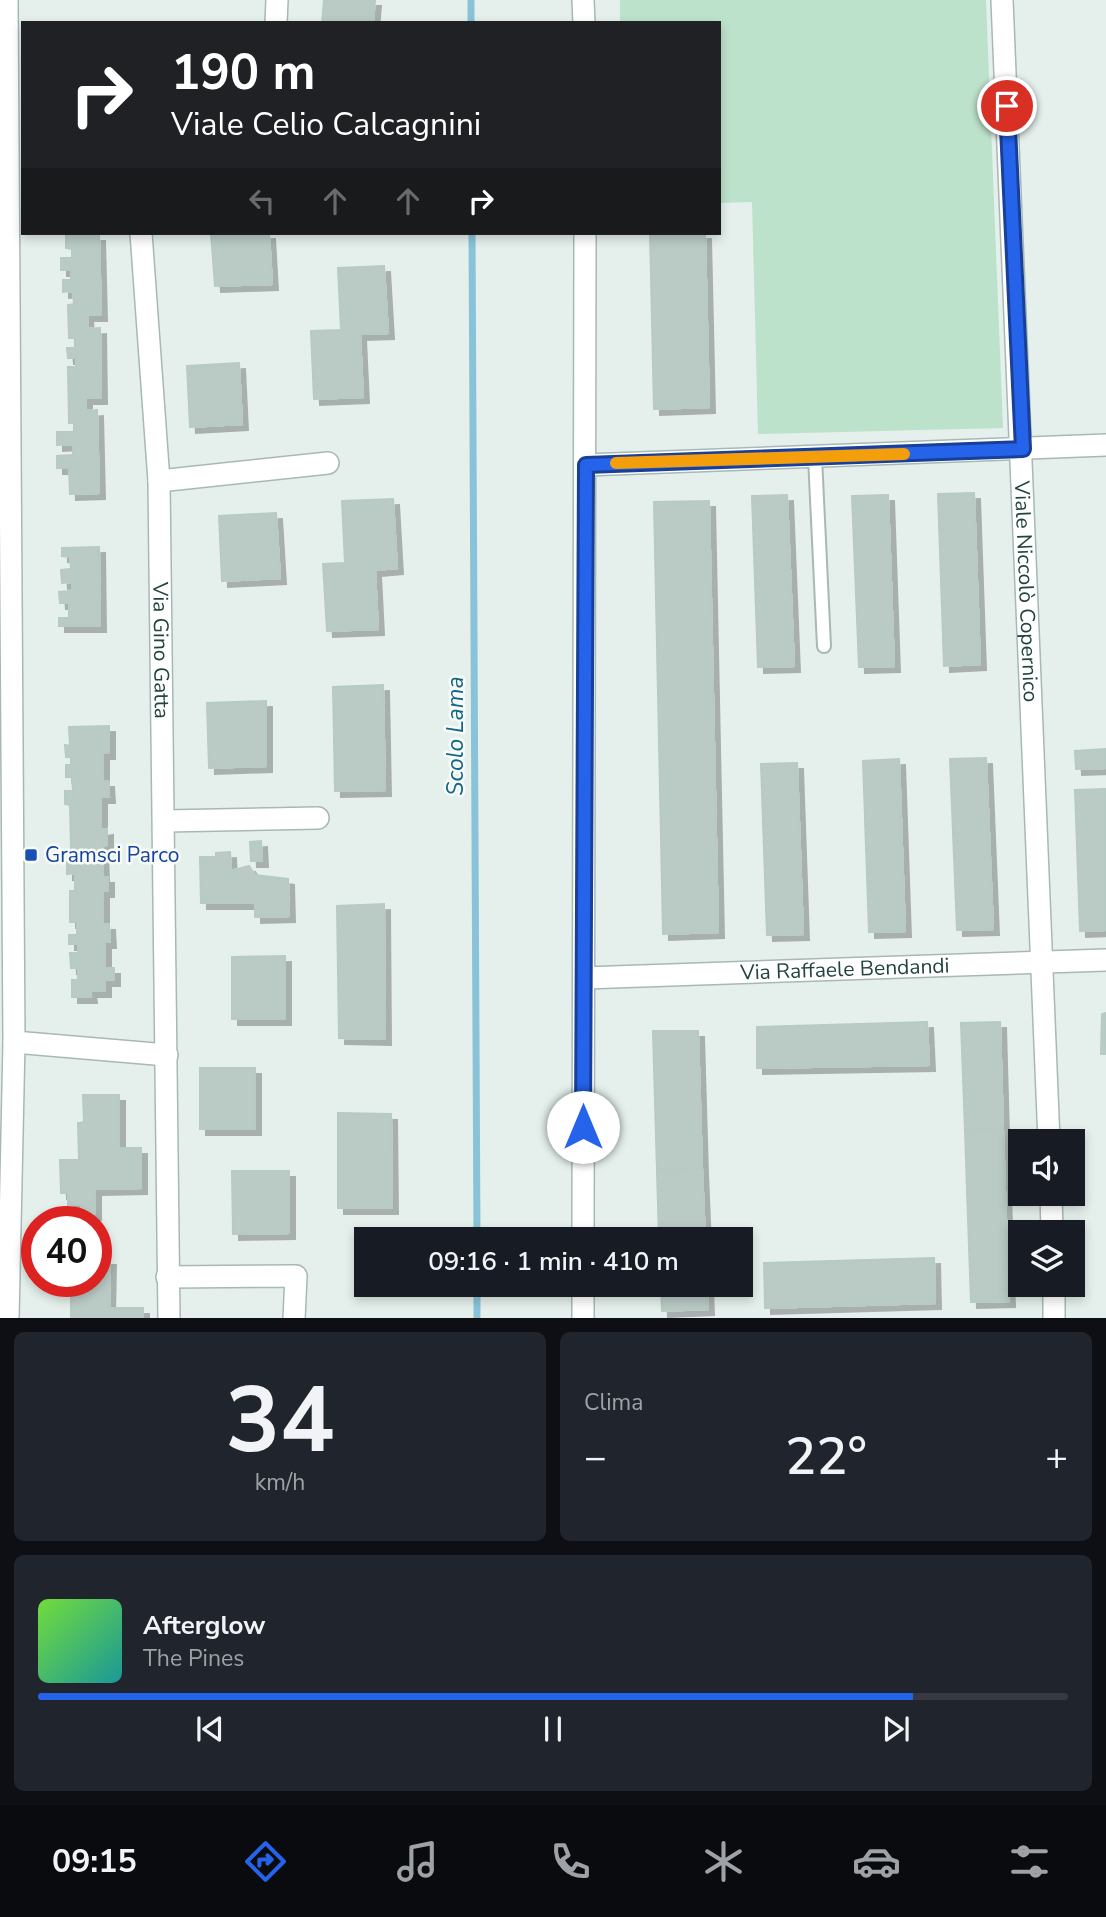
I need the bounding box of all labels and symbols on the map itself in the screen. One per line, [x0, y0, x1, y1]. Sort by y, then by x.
pin [977, 76, 1037, 136]
street label: Viale Niccolò Copernico [1008, 479, 1045, 703]
street label: Via Gino Gatta [146, 581, 176, 719]
water label: Scolo Lama [440, 676, 471, 796]
place label: Gramsci Parco [45, 841, 179, 869]
marker: Gramsci Parco [23, 847, 39, 863]
street label: Via Raffaele Bendandi [739, 951, 950, 987]
position arrow [546, 1090, 620, 1164]
speed limit sign: 40 [21, 1206, 112, 1297]

